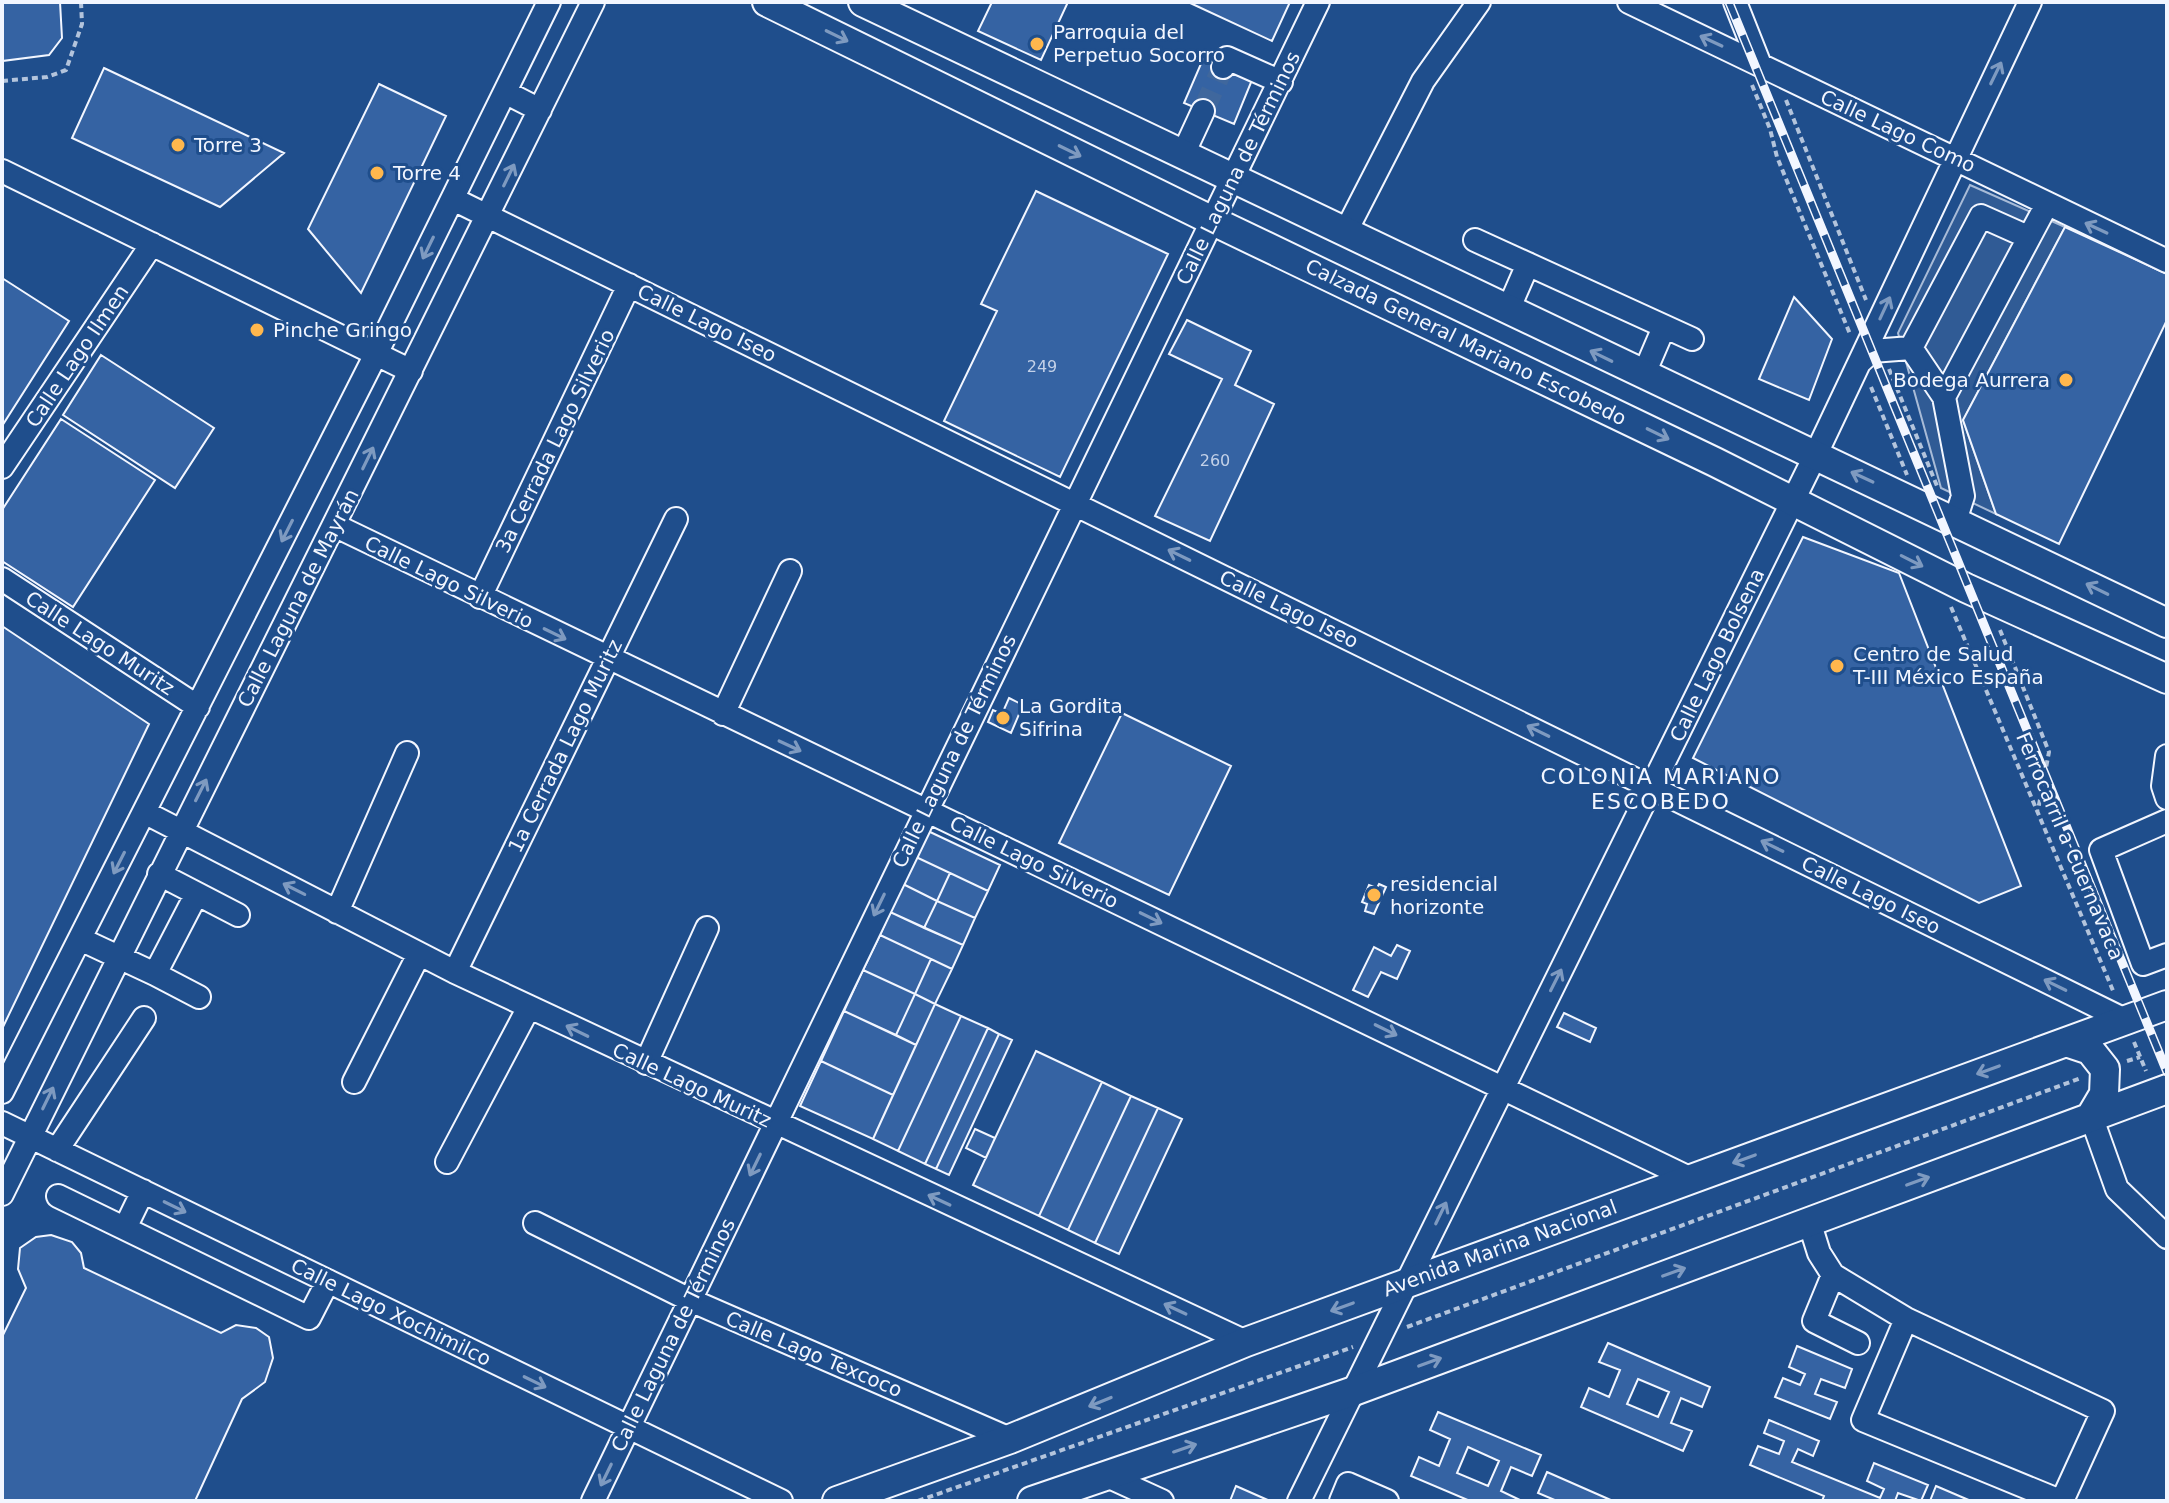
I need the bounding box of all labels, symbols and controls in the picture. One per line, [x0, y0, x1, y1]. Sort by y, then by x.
place label: Parroquia del Perpetuo Socorro [1053, 20, 1225, 67]
one-way arrow [825, 29, 849, 45]
one-way arrow [1700, 33, 1724, 48]
marker: Parroquia del Perpetuo Socorro [1028, 35, 1046, 53]
street label: Calle Laguna de Términos [1171, 47, 1305, 289]
one-way arrow [1989, 61, 2004, 85]
street label: Calle Lago Como [1817, 84, 1979, 178]
place label: Torre 3 [193, 133, 262, 157]
marker: Torre 3 [169, 136, 187, 154]
one-way arrow [1058, 144, 1082, 159]
place label: Torre 4 [392, 161, 461, 185]
one-way arrow [501, 163, 517, 187]
marker: Torre 4 [368, 164, 386, 182]
one-way arrow [2085, 219, 2109, 234]
one-way arrow [420, 236, 436, 260]
street label: Calzada General Mariano Escobedo [1302, 254, 1630, 430]
street label: Calle Lago Iseo [634, 279, 780, 367]
street label: Calle Lago Ilmen [20, 280, 134, 432]
one-way arrow [1878, 296, 1893, 320]
place label: Pinche Gringo [273, 318, 412, 342]
marker: Pinche Gringo [248, 321, 266, 339]
street label: 3a Cerrada Lago Silverio [490, 325, 620, 557]
one-way arrow [1590, 348, 1614, 363]
house number: 249 [1027, 357, 1057, 376]
place label: Bodega Aurrera [1893, 368, 2050, 392]
marker: Bodega Aurrera [2057, 371, 2075, 389]
one-way arrow [1646, 427, 1670, 442]
one-way arrow [361, 446, 376, 470]
house number: 260 [1200, 451, 1230, 470]
one-way arrow [1851, 469, 1875, 484]
street label: Calle Laguna de Mayrán [232, 485, 364, 711]
one-way arrow [279, 518, 294, 542]
street label: Calle Lago Silverio [361, 531, 537, 633]
one-way arrow [1168, 547, 1192, 562]
one-way arrow [1900, 555, 1923, 570]
street label: Calle Lago Bolsena [1665, 564, 1769, 746]
street label: Calle Lago Iseo [1216, 565, 1362, 653]
one-way arrow [2085, 581, 2109, 596]
street label: Calle Lago Muritz [21, 586, 179, 700]
one-way arrow [543, 627, 567, 642]
street label: Calle Laguna de Términos [887, 630, 1021, 872]
street label: 1a Cerrada Lago Muritz [503, 636, 627, 856]
place label: Centro de Salud T-III México España [1852, 642, 2044, 689]
marker: Centro de Salud T-III México España [1828, 657, 1846, 675]
place label: La Gordita Sifrina [1019, 694, 1123, 741]
marker: La Gordita Sifrina [994, 709, 1012, 727]
one-way arrow [1527, 723, 1551, 738]
street label: Ferrocarril a Cuernavaca [2011, 728, 2129, 964]
one-way arrow [777, 739, 801, 754]
district label: COLONIA MARIANO ESCOBEDO [1540, 764, 1782, 814]
one-way arrow [194, 779, 209, 803]
street label: Calle Lago Silverio [946, 811, 1122, 913]
one-way arrow [1760, 838, 1784, 853]
one-way arrow [111, 850, 126, 874]
street label: Calle Lago Iseo [1798, 851, 1944, 939]
place label: residencial horizonte [1390, 872, 1498, 919]
one-way arrow [283, 881, 307, 897]
marker: residencial horizonte [1365, 886, 1383, 904]
one-way arrow [871, 893, 886, 917]
one-way arrow [1139, 911, 1163, 926]
one-way arrow [1549, 968, 1564, 992]
one-way arrow [2044, 977, 2068, 993]
one-way arrow [566, 1022, 589, 1037]
one-way arrow [1373, 1023, 1397, 1038]
street label: Calle Lago Muritz [609, 1038, 775, 1132]
one-way arrow [1977, 1064, 2001, 1078]
one-way arrow [41, 1087, 56, 1111]
one-way arrow [1732, 1152, 1757, 1167]
one-way arrow [747, 1153, 762, 1177]
one-way arrow [1905, 1173, 1930, 1187]
one-way arrow [928, 1192, 952, 1207]
street label: Avenida Marina Nacional [1380, 1194, 1620, 1302]
one-way arrow [163, 1200, 187, 1215]
one-way arrow [1434, 1201, 1449, 1225]
street label: Calle Laguna de Términos [606, 1214, 740, 1456]
street label: Calle Lago Xochimilco [287, 1253, 495, 1371]
one-way arrow [1661, 1264, 1686, 1278]
one-way arrow [1330, 1300, 1355, 1315]
one-way arrow [1164, 1301, 1188, 1316]
street label: Calle Lago Texcoco [722, 1306, 906, 1402]
one-way arrow [1418, 1354, 1442, 1368]
one-way arrow [522, 1375, 546, 1390]
one-way arrow [1088, 1395, 1113, 1410]
one-way arrow [1172, 1439, 1197, 1454]
one-way arrow [598, 1463, 613, 1487]

